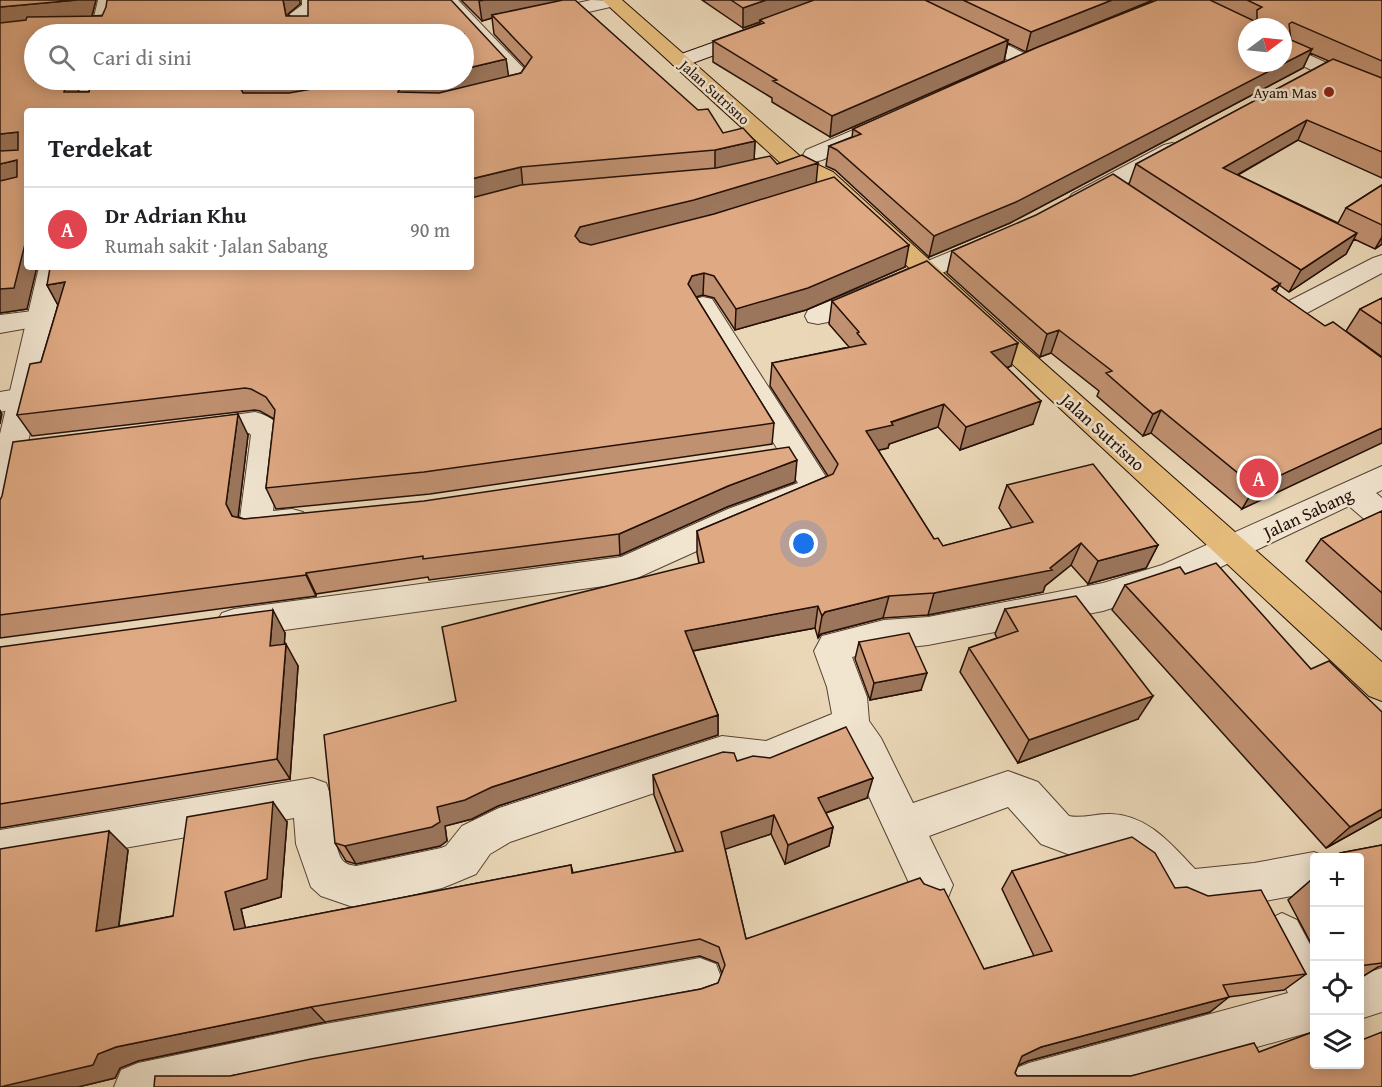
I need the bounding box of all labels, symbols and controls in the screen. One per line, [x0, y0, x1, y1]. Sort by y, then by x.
north arrow [1238, 18, 1292, 72]
search box [24, 24, 474, 90]
icon: search [45, 41, 78, 74]
text: Cari di sini [93, 41, 192, 73]
street label: Jalan Sutrisno [674, 53, 755, 129]
place label: Ayam Mas [1253, 82, 1317, 103]
marker: Ayam Mas [1322, 85, 1336, 99]
text: Terdekat [48, 128, 152, 167]
text: Dr Adrian Khu [105, 199, 247, 231]
text: A [61, 215, 74, 244]
text: 90 m [410, 215, 450, 244]
text: Rumah sakit · Jalan Sabang [105, 231, 328, 260]
street label: Jalan Sutrisno [1053, 385, 1151, 477]
pin: A [1240, 456, 1278, 500]
street label: Jalan Sabang [1257, 480, 1357, 546]
your location [789, 529, 818, 558]
map controls [1310, 853, 1364, 1069]
button: + [1310, 853, 1364, 907]
button: − [1310, 907, 1364, 961]
button: locate [1310, 961, 1364, 1015]
button: layers [1310, 1015, 1364, 1069]

